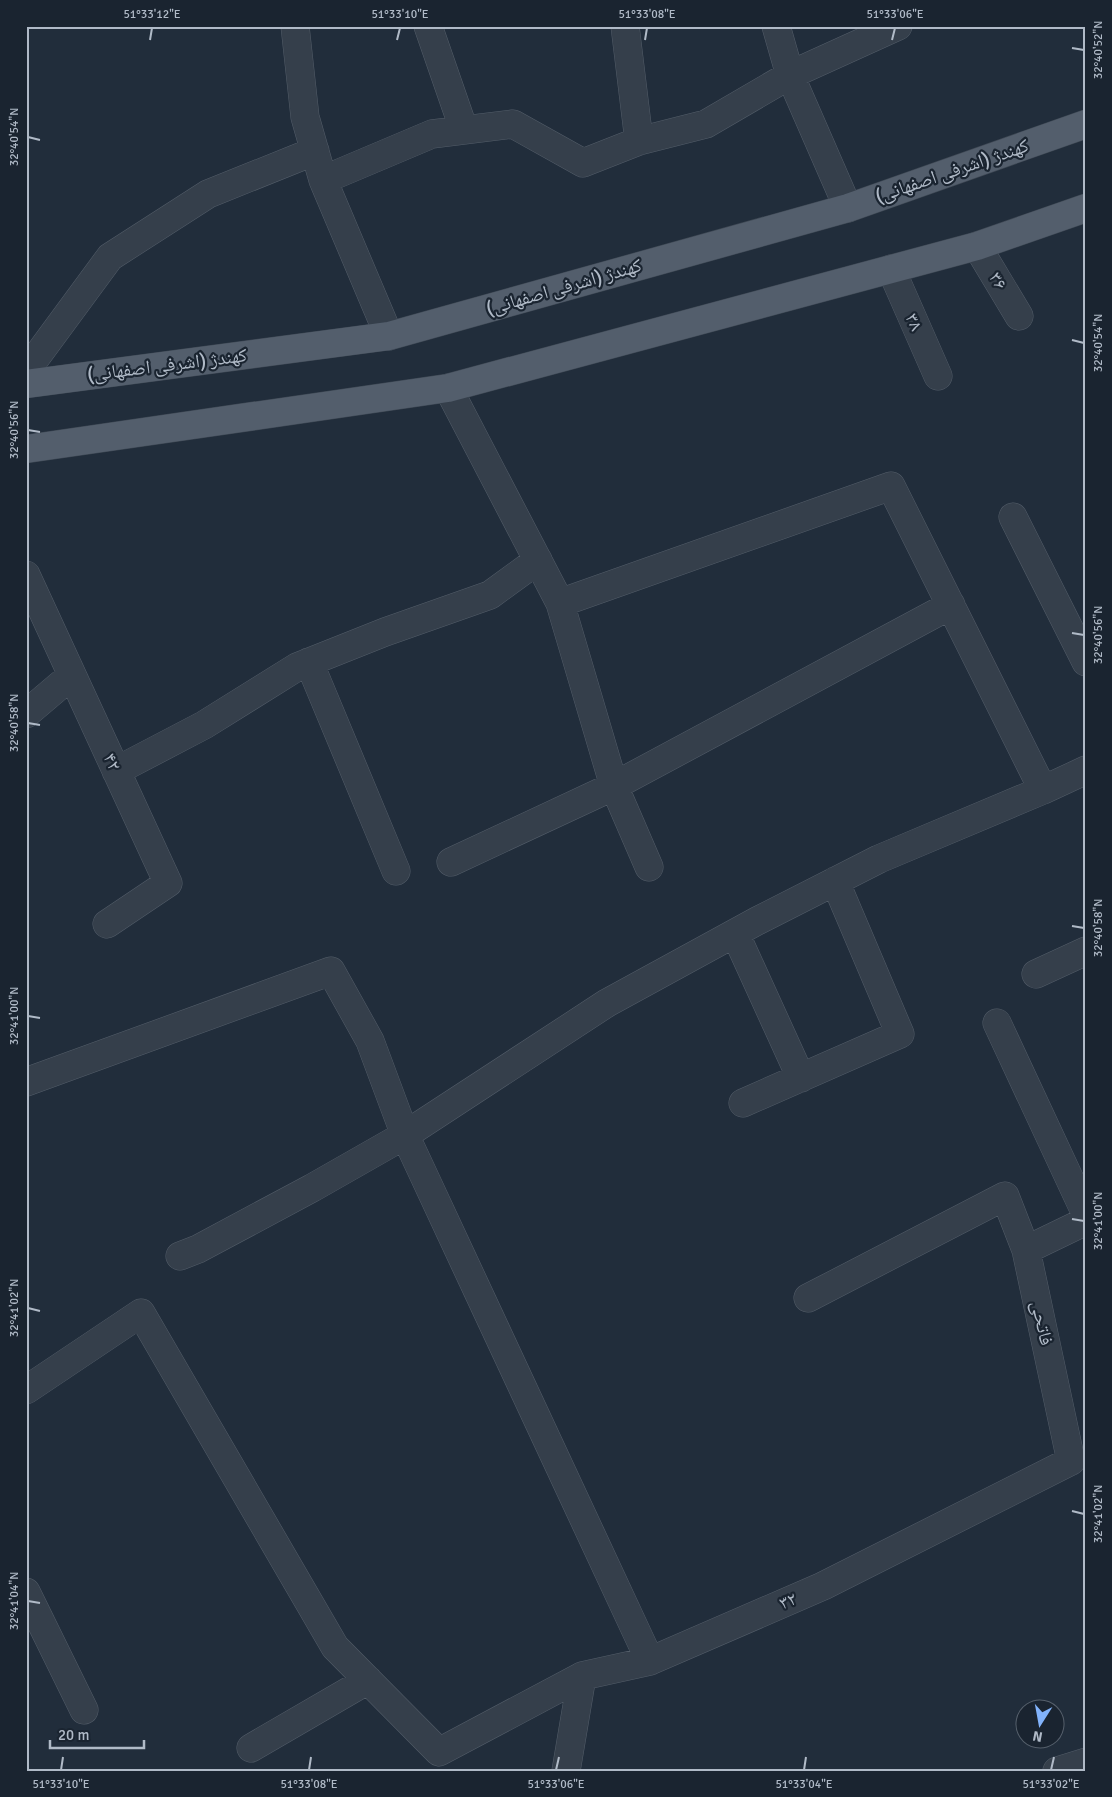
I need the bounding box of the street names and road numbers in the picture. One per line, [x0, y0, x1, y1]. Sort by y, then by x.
street label: کهندژ (اشرفی اصفهانی) [872, 133, 1032, 209]
street label: کهندژ (اشرفی اصفهانی) [483, 253, 645, 321]
street label: ۳۶ [983, 268, 1013, 294]
street label: ۳۸ [900, 309, 929, 335]
street label: کهندژ (اشرفی اصفهانی) [86, 343, 248, 387]
street label: ۴۲ [98, 749, 126, 775]
street label: فاتحی [1026, 1298, 1058, 1348]
street label: ۳۲ [775, 1587, 801, 1615]

